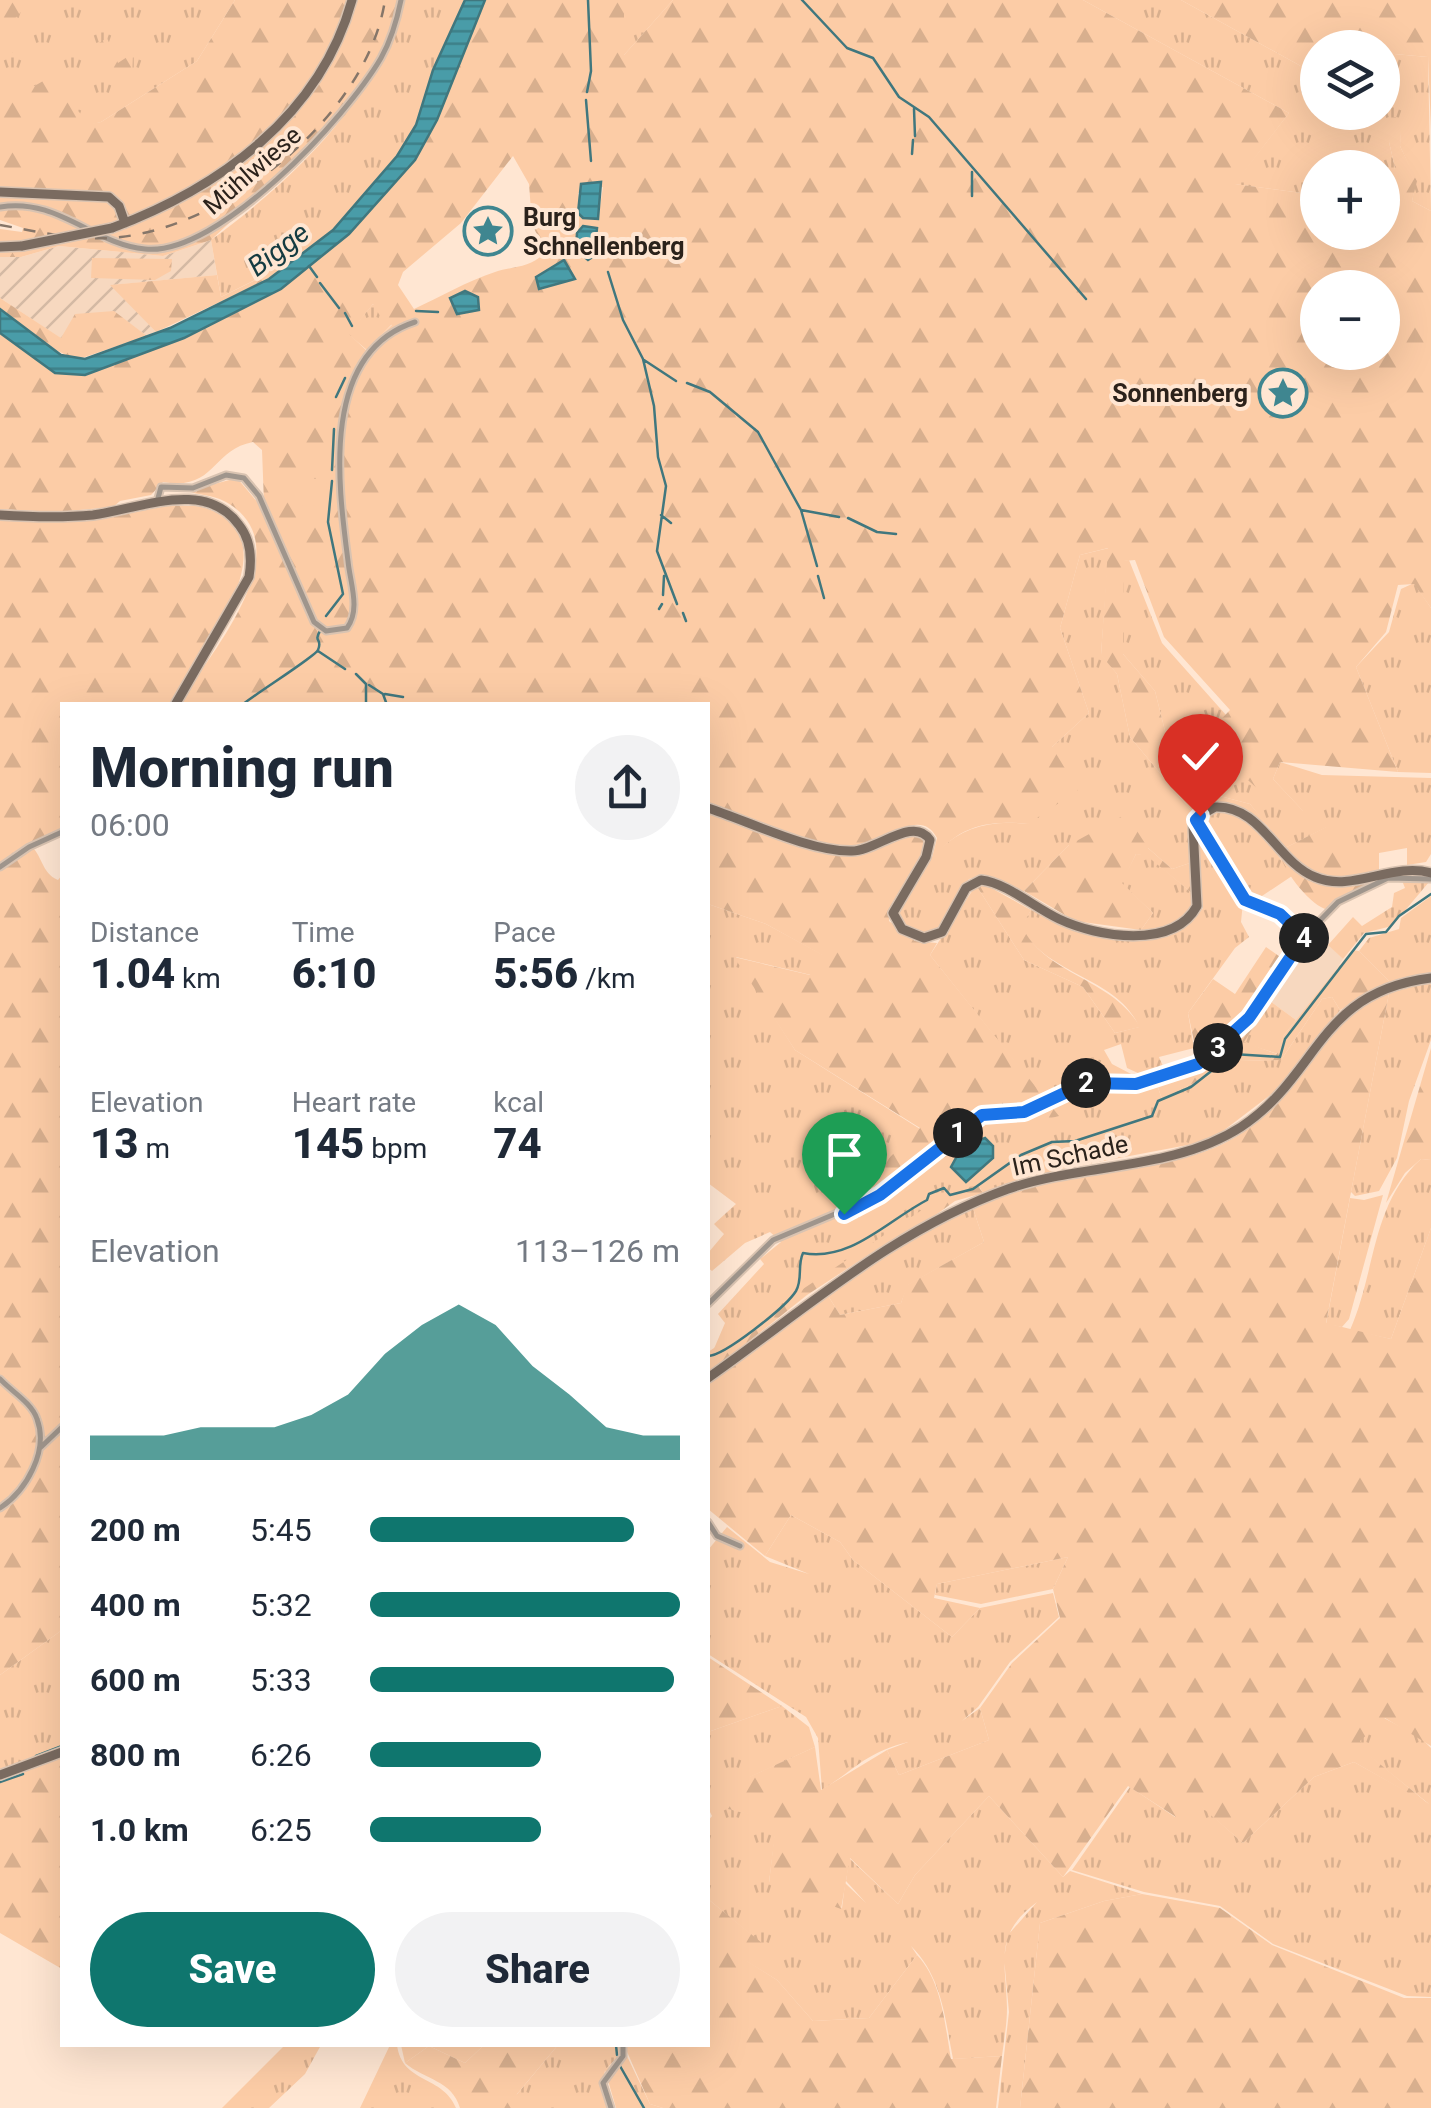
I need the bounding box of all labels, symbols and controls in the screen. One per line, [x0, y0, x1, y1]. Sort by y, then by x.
map controls [1300, 30, 1400, 370]
button: layers [1300, 30, 1400, 130]
street label: Mühlwiese [198, 120, 307, 221]
button: + [1300, 150, 1400, 250]
place label: Burg Schnellenberg [523, 203, 684, 261]
place icon: Burg Schnellenberg [462, 205, 514, 257]
water label: Bigge [241, 216, 316, 283]
button: − [1300, 270, 1400, 370]
place icon: Sonnenberg [1257, 367, 1309, 419]
place label: Sonnenberg [1112, 379, 1248, 408]
pin [1158, 714, 1243, 817]
icon: check [1173, 729, 1228, 784]
button: share [575, 735, 680, 840]
text: Morning run [90, 736, 394, 800]
text: 06:00 [90, 806, 170, 844]
pin: 4 [1279, 913, 1329, 963]
text: Distance [90, 916, 199, 949]
text: Time [292, 916, 355, 949]
text: Pace [493, 916, 556, 949]
text: 4 [1296, 921, 1312, 954]
text: 1.04 [90, 949, 175, 998]
text: 6:10 [292, 949, 377, 998]
text: 5:56 [493, 949, 578, 998]
text: km [175, 962, 221, 995]
text: /km [578, 962, 635, 995]
pin: 3 [1193, 1023, 1243, 1073]
text: 3 [1210, 1031, 1226, 1064]
pin: 2 [1061, 1058, 1111, 1108]
text: 2 [1078, 1066, 1094, 1099]
text: Elevation [90, 1086, 203, 1119]
text: Heart rate [292, 1086, 416, 1119]
text: kcal [493, 1086, 544, 1119]
pin: 1 [933, 1108, 983, 1158]
pin [802, 1112, 887, 1215]
text: 1 [950, 1116, 966, 1149]
text: 13 [90, 1119, 138, 1168]
text: 145 [292, 1119, 364, 1168]
text: 74 [493, 1119, 542, 1168]
icon: arrive [817, 1127, 872, 1182]
street label: Im Schade [1010, 1129, 1131, 1182]
text: m [138, 1132, 170, 1165]
text: bpm [364, 1132, 427, 1165]
text: Elevation [90, 1232, 220, 1270]
text: 113–126 m [515, 1232, 680, 1270]
text: 200 m [90, 1511, 181, 1549]
text: 5:45 [250, 1511, 312, 1549]
text: 400 m [90, 1586, 181, 1624]
text: 5:32 [250, 1586, 312, 1624]
text: 600 m [90, 1661, 181, 1699]
text: 5:33 [250, 1661, 312, 1699]
text: 800 m [90, 1736, 181, 1774]
text: 6:26 [250, 1736, 312, 1774]
text: 1.0 km [90, 1811, 189, 1849]
text: 6:25 [250, 1811, 312, 1849]
button: Save [90, 1912, 375, 2027]
button: Share [395, 1912, 680, 2027]

